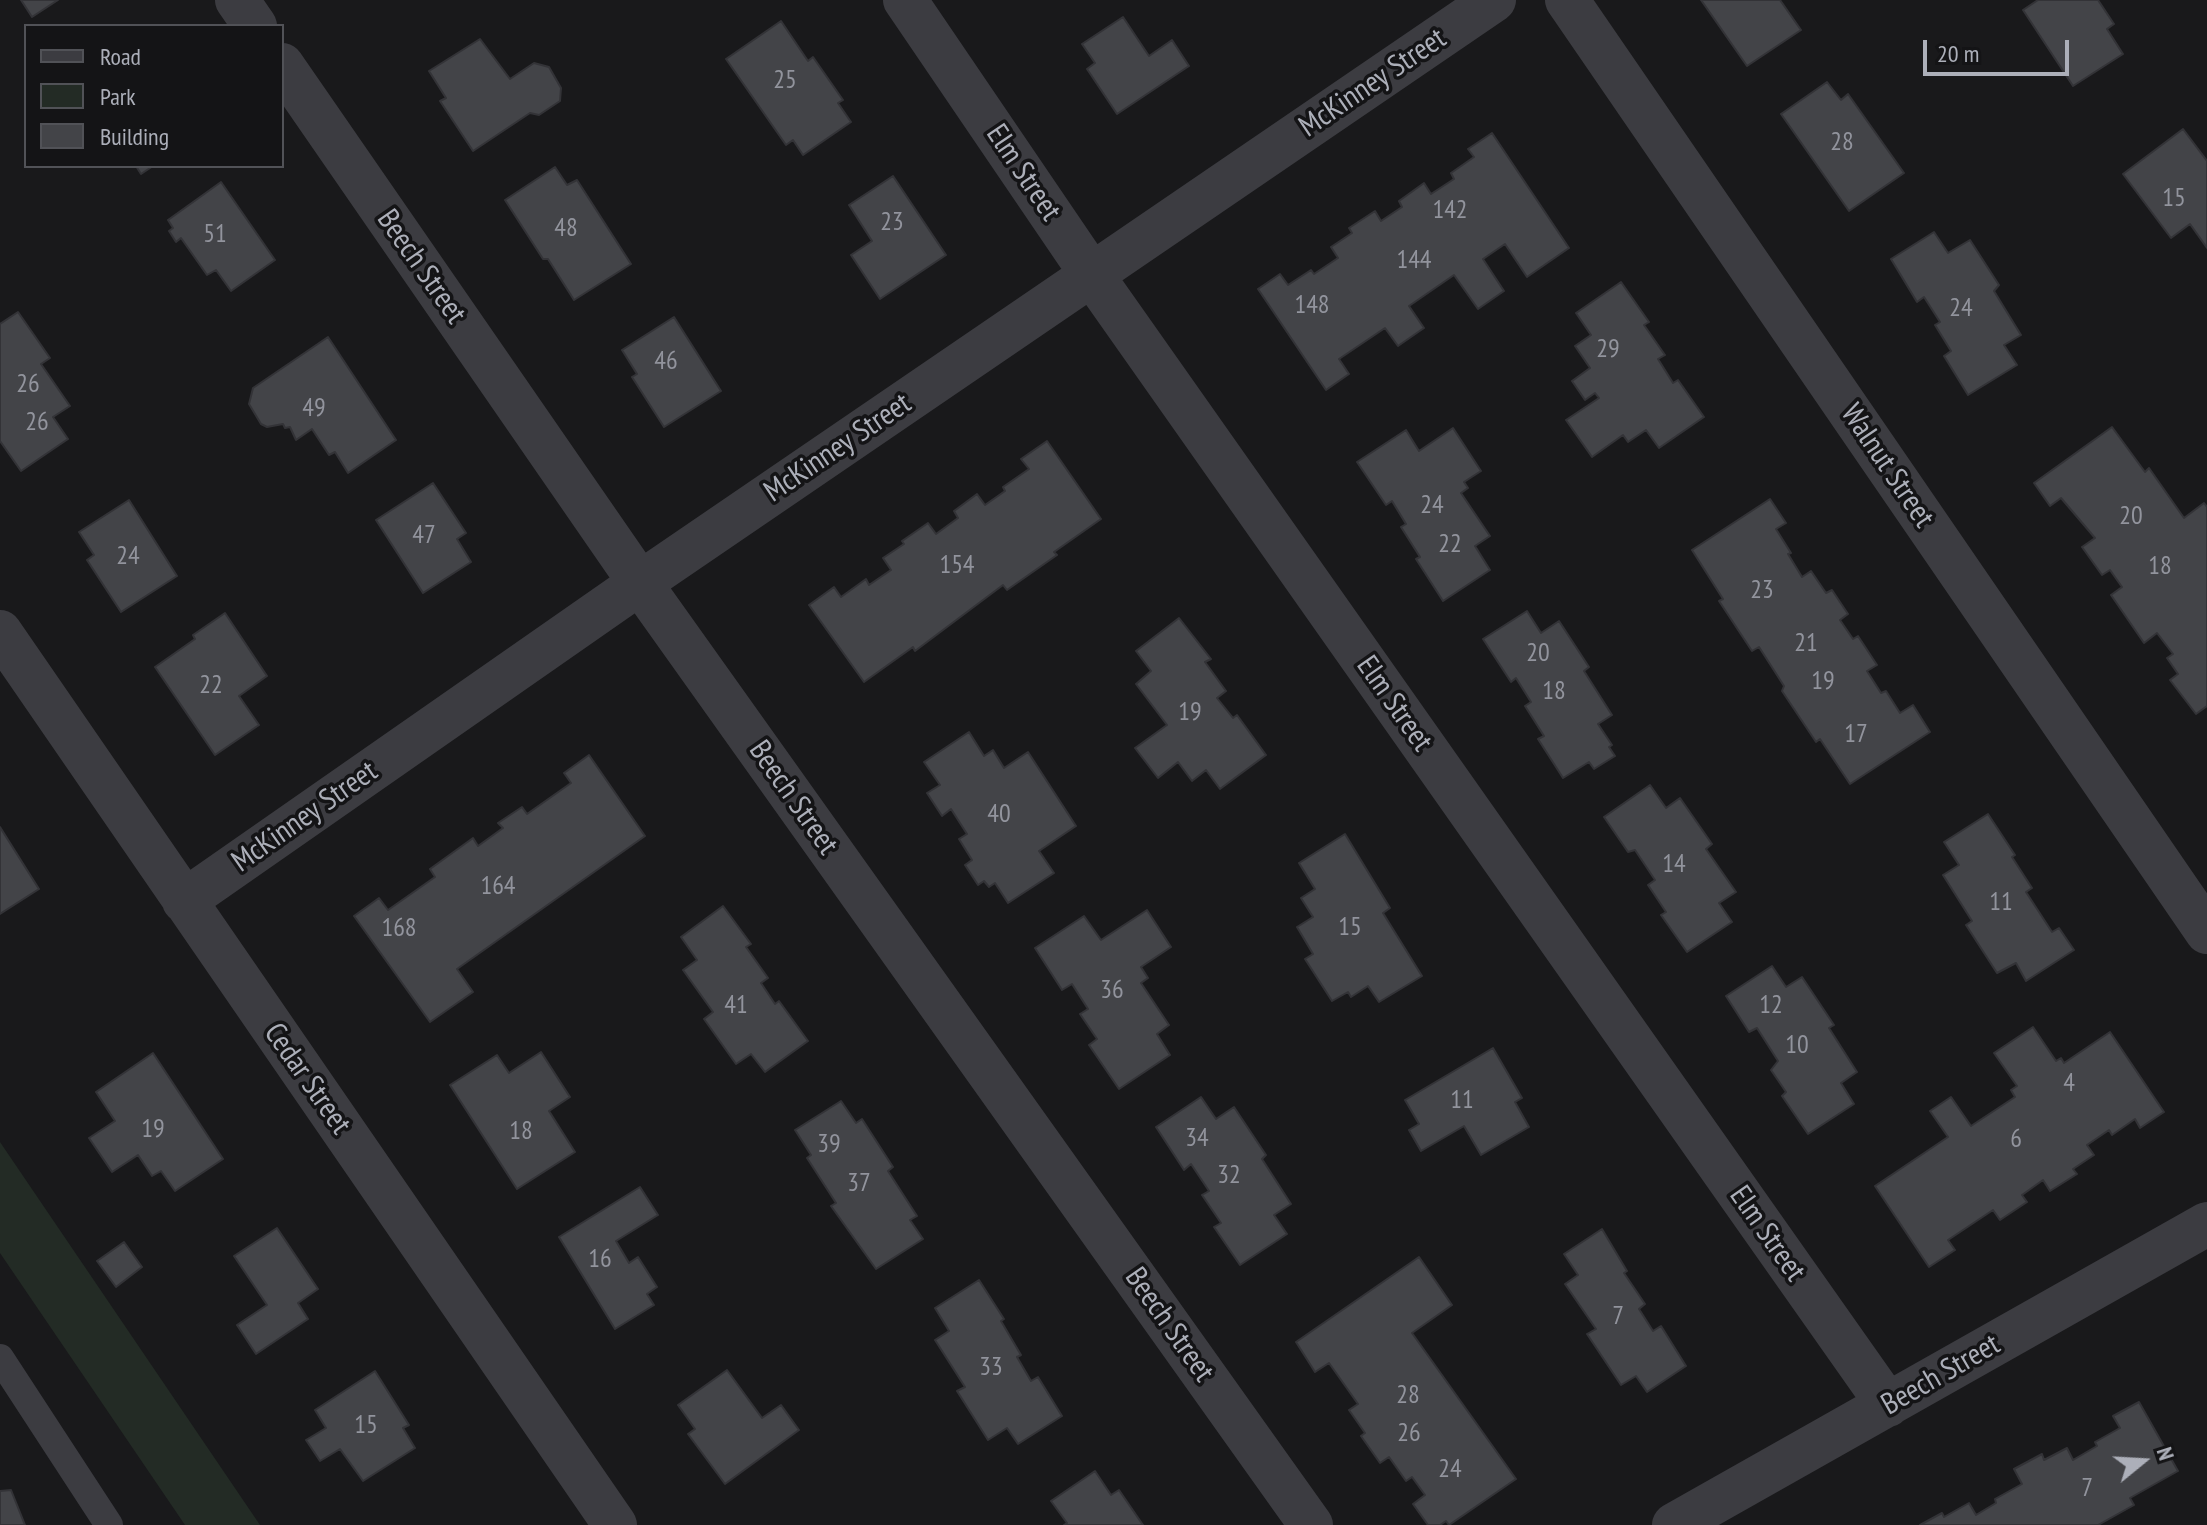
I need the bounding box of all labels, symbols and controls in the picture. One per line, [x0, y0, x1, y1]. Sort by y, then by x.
street label: McKinney Street [1293, 21, 1453, 145]
legend [24, 24, 284, 168]
scale bar [1927, 24, 2073, 74]
text: 20 m [1937, 38, 1979, 69]
text: Road [100, 41, 141, 72]
house number: 25 [773, 65, 797, 97]
text: Park [100, 81, 136, 112]
street label: Elm Street [978, 118, 1068, 228]
text: Building [100, 121, 169, 152]
house number: 28 [1830, 127, 1854, 159]
house number: 15 [2162, 183, 2186, 215]
house number: 142 [1432, 195, 1468, 227]
street label: Beech Street [369, 203, 473, 331]
house number: 23 [880, 207, 904, 239]
house number: 48 [554, 213, 578, 245]
house number: 51 [203, 219, 227, 251]
house number: 144 [1396, 245, 1432, 277]
house number: 148 [1294, 290, 1330, 322]
house number: 24 [1949, 293, 1973, 325]
house number: 29 [1596, 334, 1620, 366]
house number: 46 [654, 346, 678, 378]
house number: 26 [16, 369, 40, 401]
street label: McKinney Street [758, 386, 918, 510]
house number: 49 [302, 393, 326, 425]
street label: Walnut Street [1833, 397, 1941, 535]
house number: 26 [25, 407, 49, 439]
house number: 24 [1420, 490, 1444, 522]
house number: 20 [2119, 501, 2143, 533]
house number: 47 [412, 520, 436, 552]
house number: 22 [1438, 529, 1462, 561]
house number: 24 [116, 541, 140, 573]
house number: 154 [939, 550, 975, 582]
house number: 18 [2148, 551, 2172, 583]
house number: 23 [1750, 575, 1774, 607]
house number: 21 [1794, 628, 1818, 660]
house number: 20 [1526, 638, 1550, 670]
street label: Elm Street [1348, 650, 1440, 758]
house number: 19 [1811, 666, 1835, 698]
house number: 22 [199, 670, 223, 702]
house number: 18 [1542, 676, 1566, 708]
house number: 19 [1178, 697, 1202, 729]
house number: 17 [1844, 719, 1868, 751]
street label: Beech Street [741, 734, 845, 862]
street label: McKinney Street [225, 754, 385, 880]
house number: 40 [987, 799, 1011, 831]
house number: 14 [1662, 849, 1686, 881]
house number: 164 [480, 871, 516, 903]
house number: 11 [1989, 887, 2013, 919]
house number: 15 [1338, 912, 1362, 944]
house number: 168 [381, 913, 417, 945]
house number: 36 [1100, 975, 1124, 1007]
house number: 41 [724, 990, 748, 1022]
house number: 12 [1759, 990, 1783, 1022]
street label: Cedar Street [256, 1017, 358, 1141]
house number: 10 [1785, 1030, 1809, 1062]
house number: 4 [2063, 1068, 2075, 1100]
house number: 11 [1450, 1085, 1474, 1117]
house number: 19 [141, 1114, 165, 1146]
house number: 18 [509, 1116, 533, 1148]
house number: 34 [1185, 1123, 1209, 1155]
house number: 6 [2010, 1124, 2022, 1156]
house number: 39 [817, 1129, 841, 1161]
house number: 32 [1217, 1160, 1241, 1192]
house number: 37 [847, 1168, 871, 1200]
street label: Elm Street [1721, 1180, 1813, 1288]
house number: 16 [588, 1244, 612, 1276]
street label: Beech Street [1117, 1261, 1221, 1389]
house number: 7 [1612, 1301, 1624, 1333]
street label: Beech Street [1875, 1327, 2007, 1423]
house number: 33 [979, 1352, 1003, 1384]
house number: 28 [1396, 1380, 1420, 1412]
house number: 15 [354, 1410, 378, 1442]
house number: 26 [1397, 1418, 1421, 1450]
north arrow [2103, 1421, 2183, 1501]
text: N [2151, 1444, 2181, 1464]
house number: 24 [1438, 1454, 1462, 1486]
house number: 7 [2081, 1473, 2093, 1505]

